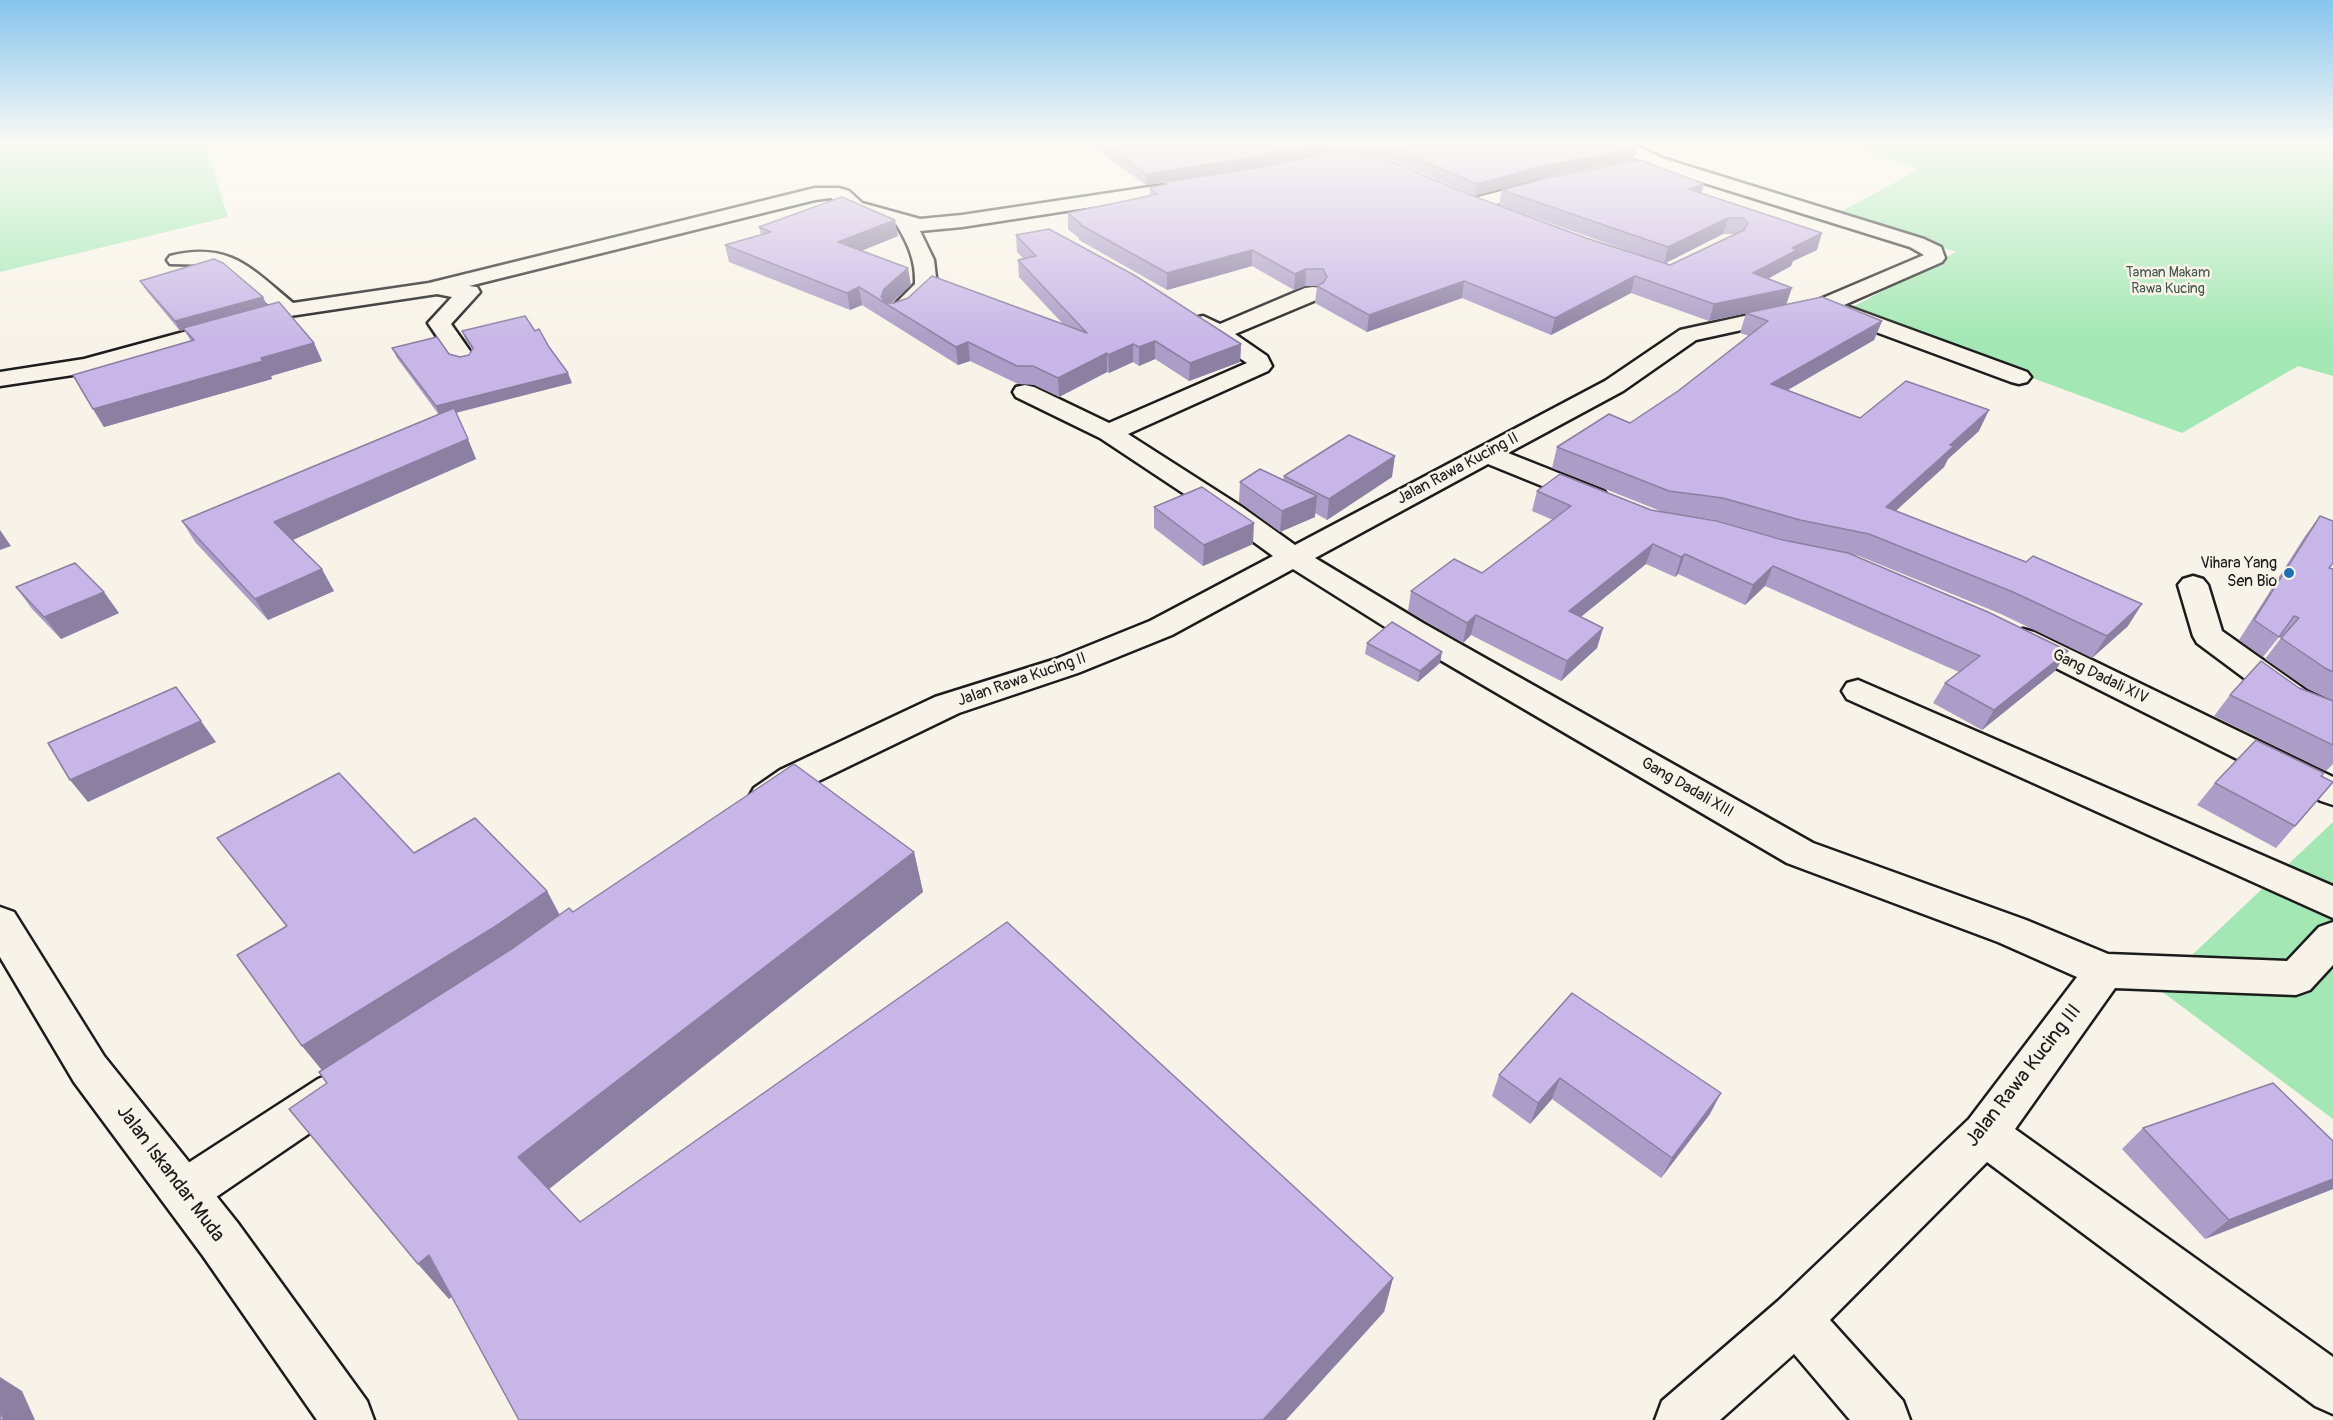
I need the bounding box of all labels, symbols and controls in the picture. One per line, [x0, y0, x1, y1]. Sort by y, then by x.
park label: Taman Makam Rawa Kucing [2126, 265, 2210, 298]
street label: Jalan Rawa Kucing II [1394, 429, 1522, 509]
place label: Vihara Yang Sen Bio [2200, 554, 2277, 592]
marker: Vihara Yang Sen Bio [2282, 566, 2296, 580]
street label: Gang Dadali XIV [2049, 646, 2151, 708]
street label: Jalan Rawa Kucing II [955, 649, 1089, 711]
street label: Gang Dadali XIII [1637, 754, 1737, 822]
street label: Jalan Rawa Kucing III [1961, 1000, 2087, 1152]
street label: Jalan Iskandar Muda [111, 1101, 229, 1247]

